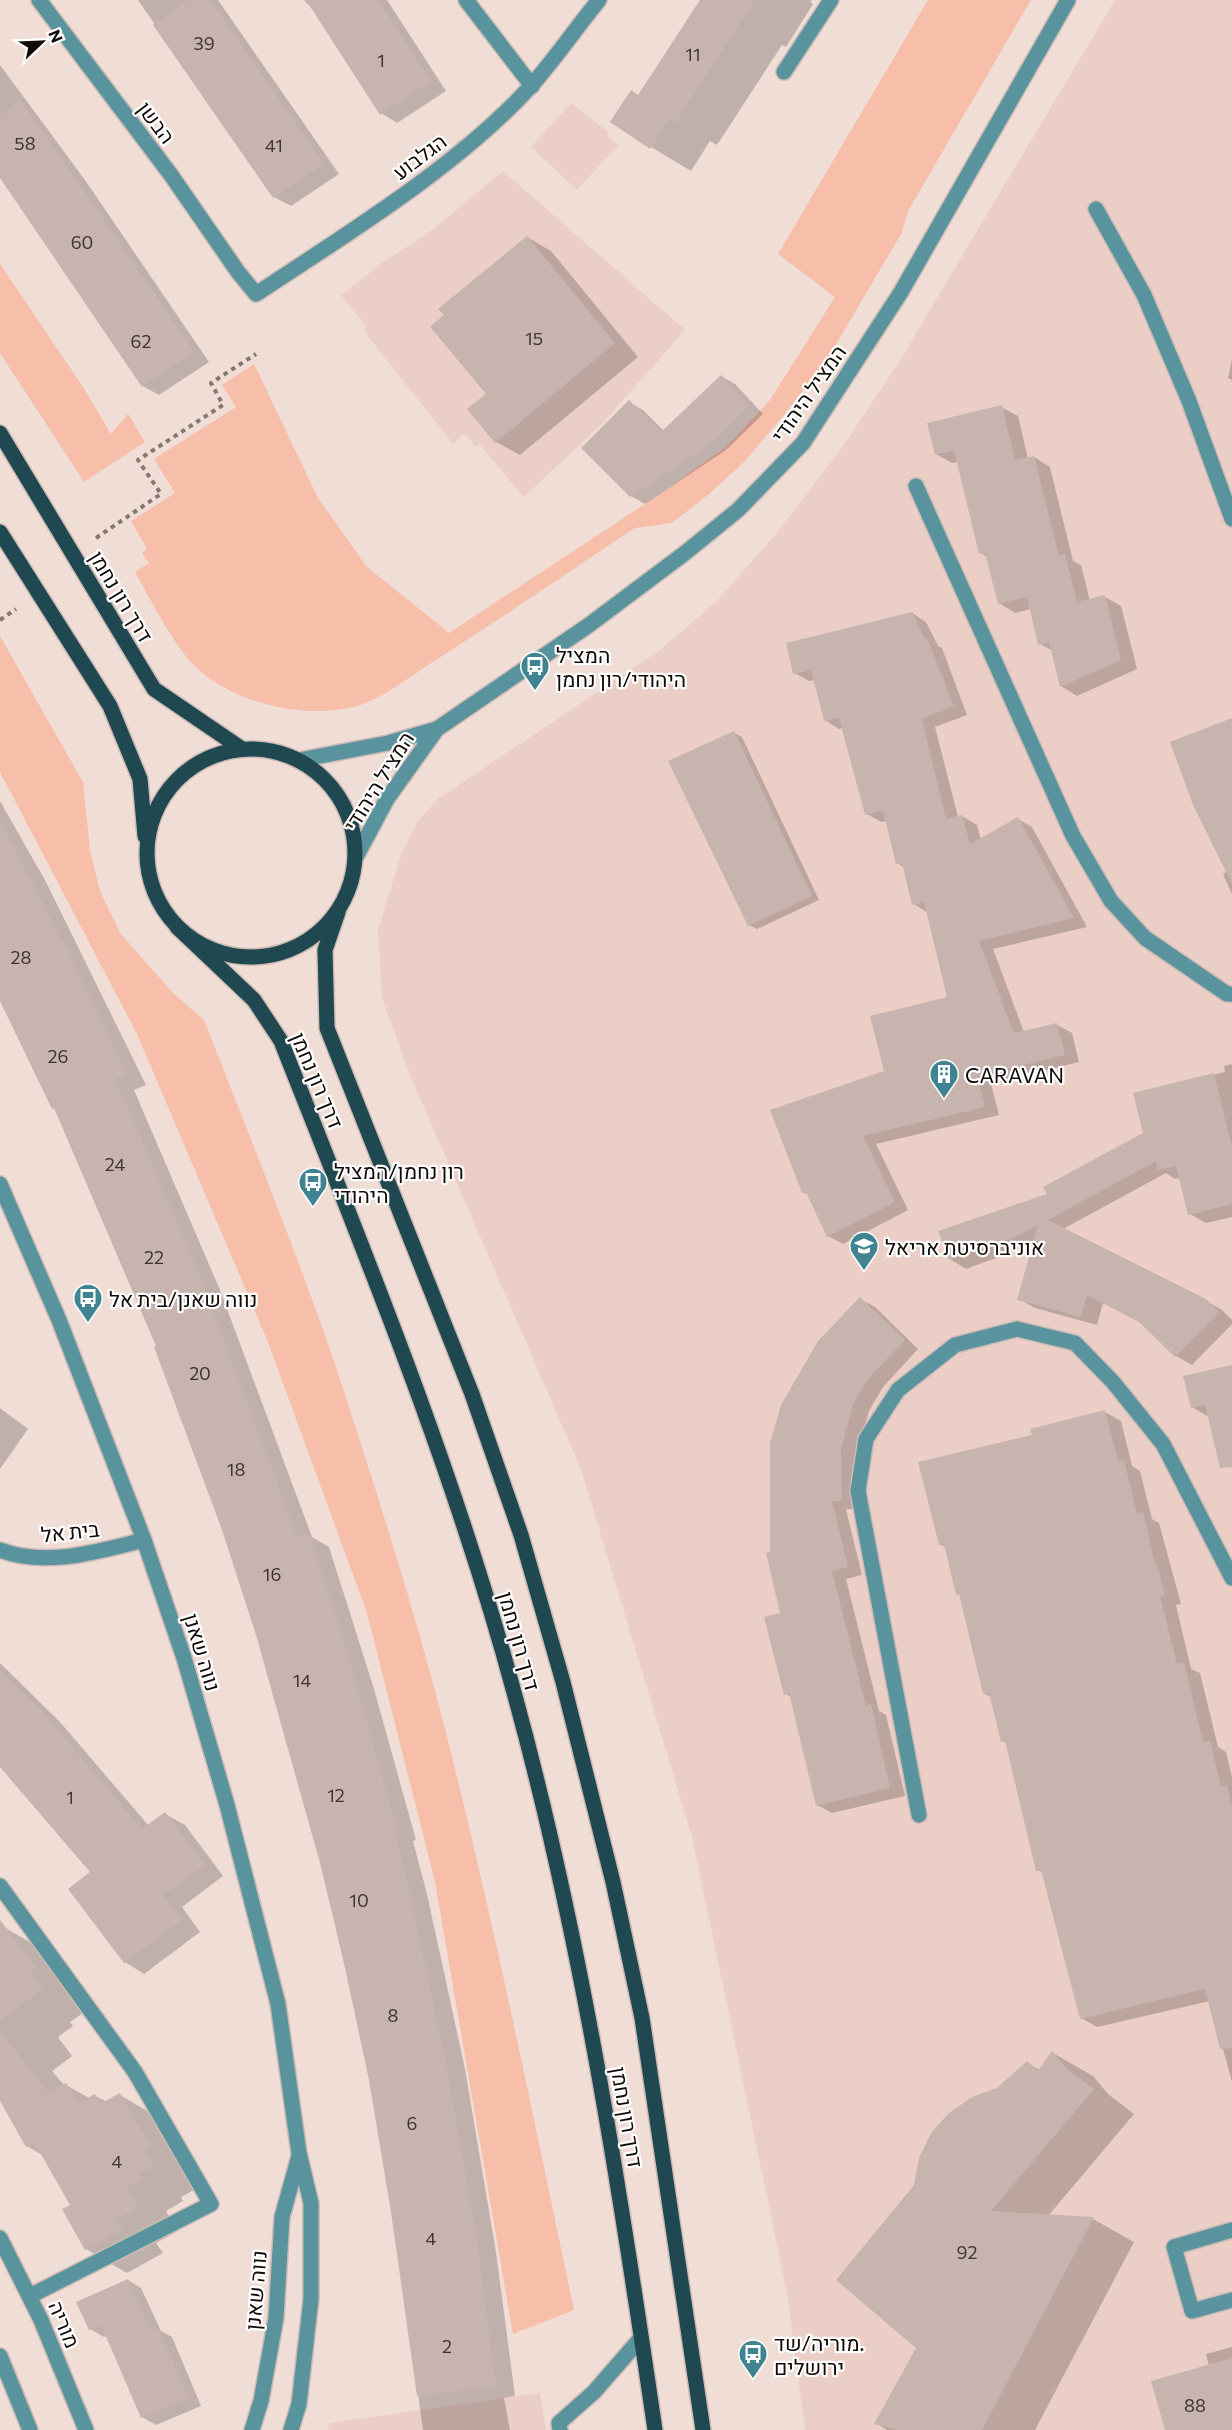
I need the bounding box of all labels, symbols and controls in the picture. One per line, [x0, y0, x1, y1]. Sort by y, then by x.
north arrow [12, 12, 72, 72]
text: N [45, 27, 67, 45]
house number: 39 [193, 32, 215, 54]
house number: 11 [685, 43, 701, 65]
house number: 1 [377, 49, 385, 71]
street label: הבשן [133, 96, 181, 148]
street label: הגלבוע [387, 128, 451, 184]
house number: 58 [14, 132, 36, 154]
house number: 41 [265, 134, 283, 156]
house number: 60 [71, 231, 93, 253]
house number: 15 [525, 327, 543, 349]
house number: 62 [131, 330, 151, 352]
street label: המציל היהודי [765, 340, 851, 446]
street label: דרך רון נחמן [85, 546, 159, 646]
place label: המציל היהודי/רון נחמן [556, 642, 686, 691]
bus stop icon: המציל היהודי/רון נחמן [519, 650, 551, 692]
street label: המציל היהודי [338, 727, 418, 835]
house number: 28 [11, 946, 32, 968]
street label: דרך רון נחמן [287, 1028, 349, 1132]
house number: 26 [48, 1045, 68, 1067]
building icon: CARAVAN [928, 1058, 960, 1100]
place label: CARAVAN [965, 1062, 1064, 1087]
house number: 24 [105, 1153, 125, 1175]
place label: רון נחמן/המציל היהודי [334, 1158, 464, 1207]
bus stop icon: רון נחמן/המציל היהודי [297, 1166, 329, 1208]
school or university icon: אוניברסיטת אריאל [848, 1230, 880, 1272]
place label: אוניברסיטת אריאל [885, 1234, 1044, 1259]
house number: 22 [144, 1246, 164, 1268]
bus stop icon: נווה שאנן/בית אל [72, 1282, 104, 1324]
place label: נווה שאנן/בית אל [109, 1286, 257, 1311]
house number: 20 [189, 1362, 211, 1384]
house number: 18 [227, 1458, 245, 1480]
street label: בית אל [39, 1515, 101, 1547]
house number: 16 [263, 1563, 281, 1585]
street label: דרך רון נחמן [494, 1589, 546, 1693]
street label: נווה שאנן [179, 1610, 227, 1694]
house number: 14 [293, 1669, 311, 1691]
house number: 12 [327, 1784, 345, 1806]
house number: 1 [66, 1786, 74, 1808]
house number: 10 [349, 1889, 369, 1911]
house number: 8 [388, 2004, 399, 2026]
street label: דרך רון נחמן [607, 2065, 649, 2169]
house number: 6 [407, 2112, 417, 2134]
house number: 4 [112, 2150, 123, 2172]
house number: 4 [426, 2227, 437, 2249]
house number: 92 [957, 2241, 977, 2263]
street label: נווה שאנן [239, 2249, 271, 2331]
street label: מוריה [44, 2297, 86, 2351]
place label: מוריה/שד. ירושלים [774, 2330, 864, 2379]
house number: 2 [442, 2335, 452, 2357]
bus stop icon: מוריה/שד. ירושלים [737, 2338, 769, 2380]
house number: 88 [1184, 2394, 1206, 2416]

